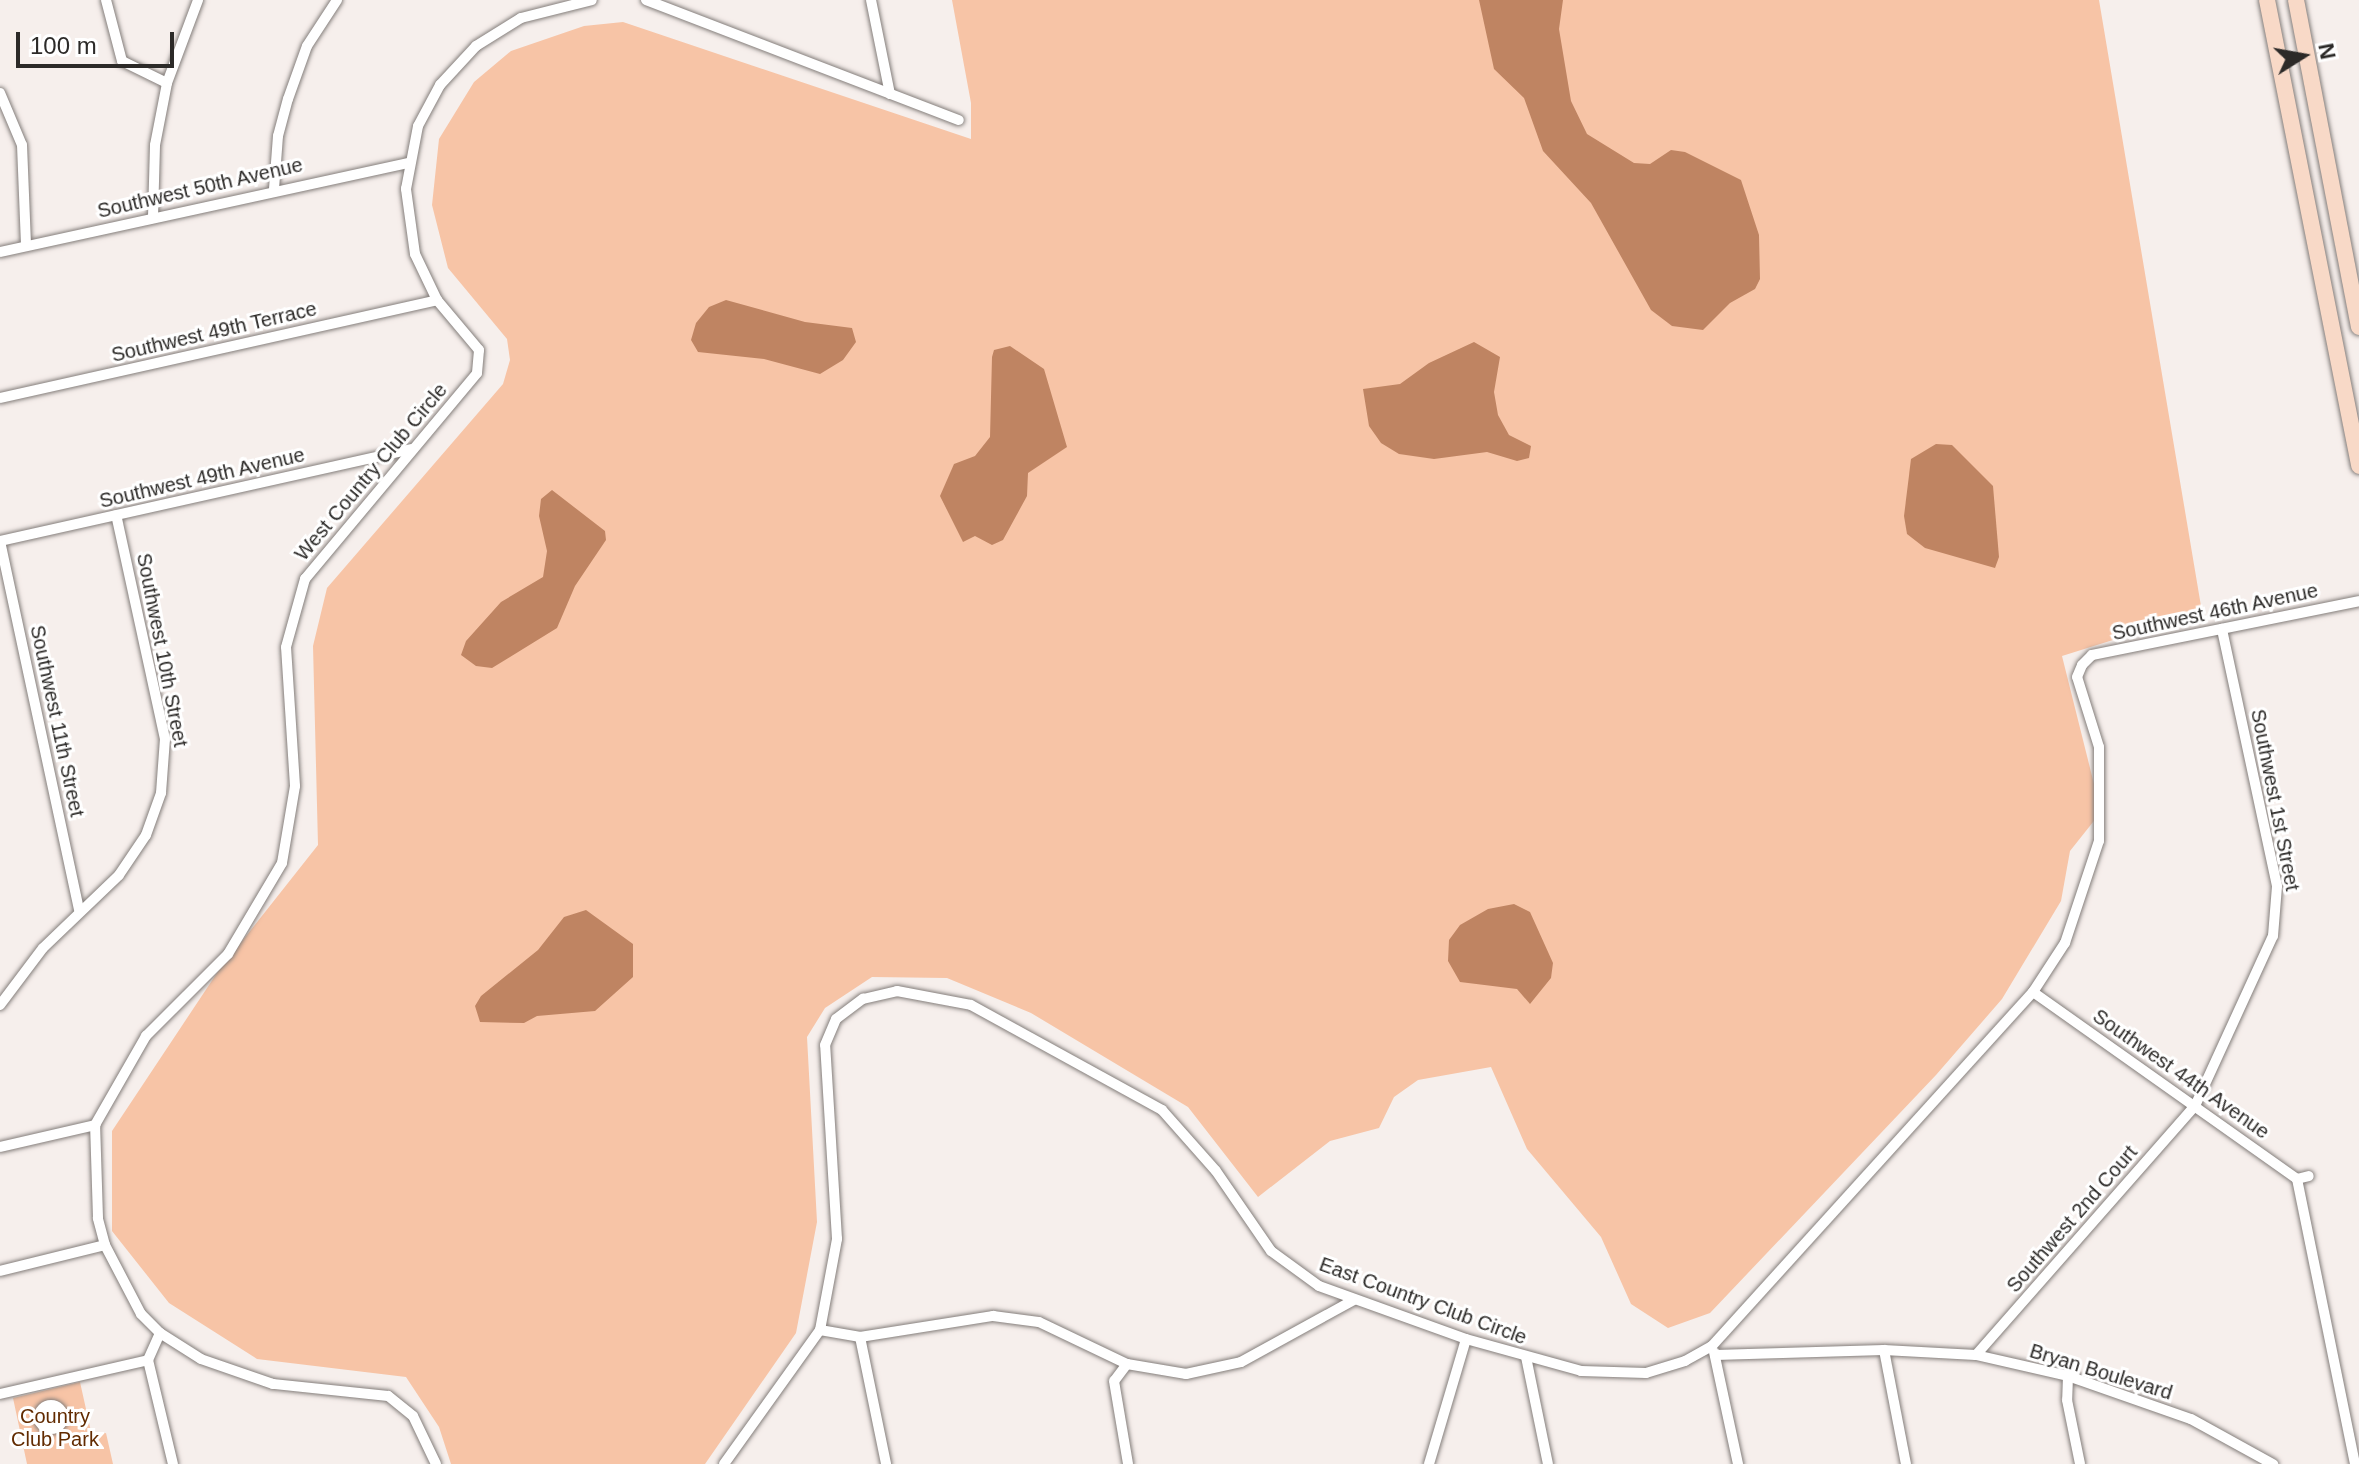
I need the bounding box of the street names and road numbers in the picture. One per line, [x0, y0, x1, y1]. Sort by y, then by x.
street label: Southwest 50th Avenue [95, 153, 305, 223]
street label: Southwest 49th Terrace [109, 297, 319, 367]
street label: West Country Club Circle [290, 378, 452, 566]
street label: Southwest 49th Avenue [97, 443, 307, 513]
street label: Southwest 10th Street [131, 551, 193, 749]
street label: Southwest 46th Avenue [2109, 578, 2321, 646]
street label: Southwest 11th Street [25, 623, 89, 819]
street label: Southwest 1st Street [2246, 707, 2304, 893]
street label: Southwest 44th Avenue [2088, 1004, 2274, 1144]
street label: Southwest 2nd Court [2002, 1141, 2142, 1297]
street label: East Country Club Circle [1316, 1252, 1530, 1350]
street label: Bryan Boulevard [2027, 1339, 2175, 1405]

